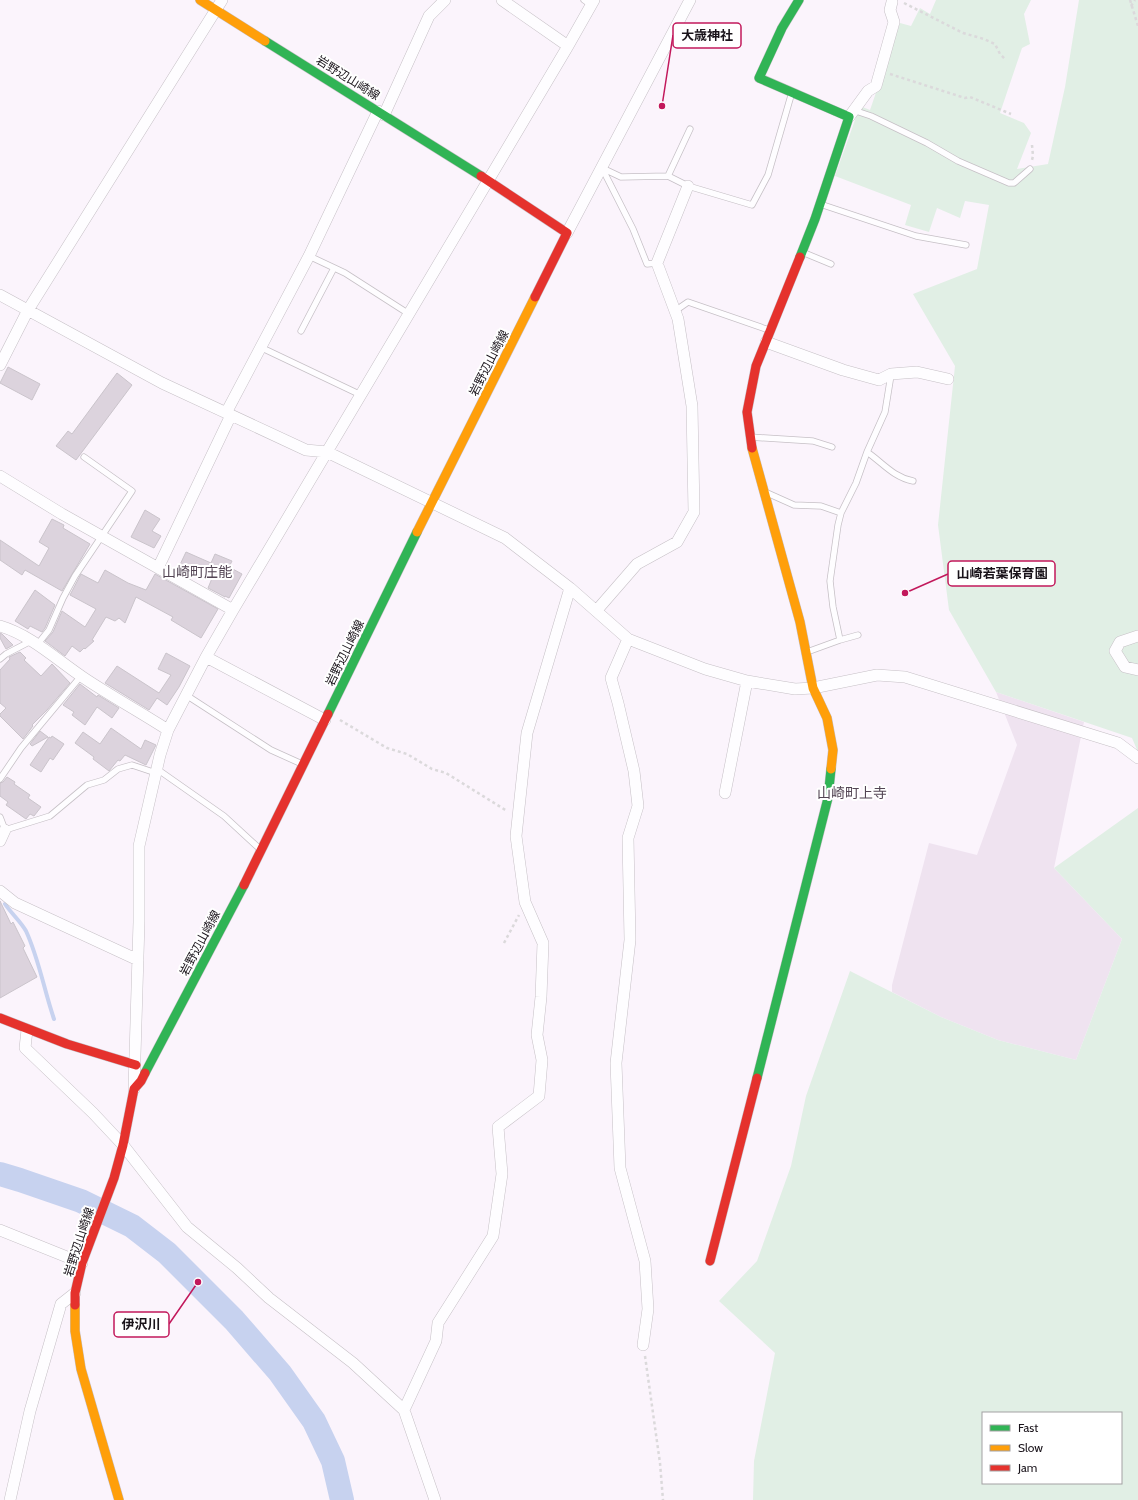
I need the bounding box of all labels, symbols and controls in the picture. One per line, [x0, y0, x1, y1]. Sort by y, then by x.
callout: 大歳神社 [673, 23, 741, 48]
text: 大歳神社 [681, 27, 733, 43]
street label: 岩野辺山崎線 [314, 52, 383, 103]
street label: 岩野辺山崎線 [466, 327, 512, 398]
callout: 山崎若葉保育園 [948, 561, 1055, 586]
district label: 山崎町庄能 [162, 563, 232, 581]
text: 山崎若葉保育園 [956, 565, 1048, 581]
street label: 岩野辺山崎線 [322, 617, 367, 688]
district label: 山崎町上寺 [817, 784, 887, 802]
street label: 岩野辺山崎線 [176, 907, 223, 978]
street label: 岩野辺山崎線 [60, 1205, 97, 1278]
callout: 伊沢川 [114, 1312, 169, 1337]
text: 伊沢川 [121, 1316, 161, 1332]
legend [982, 1412, 1122, 1484]
text: Fast [1018, 1420, 1038, 1435]
text: Slow [1018, 1440, 1043, 1455]
text: Jam [1017, 1460, 1037, 1475]

